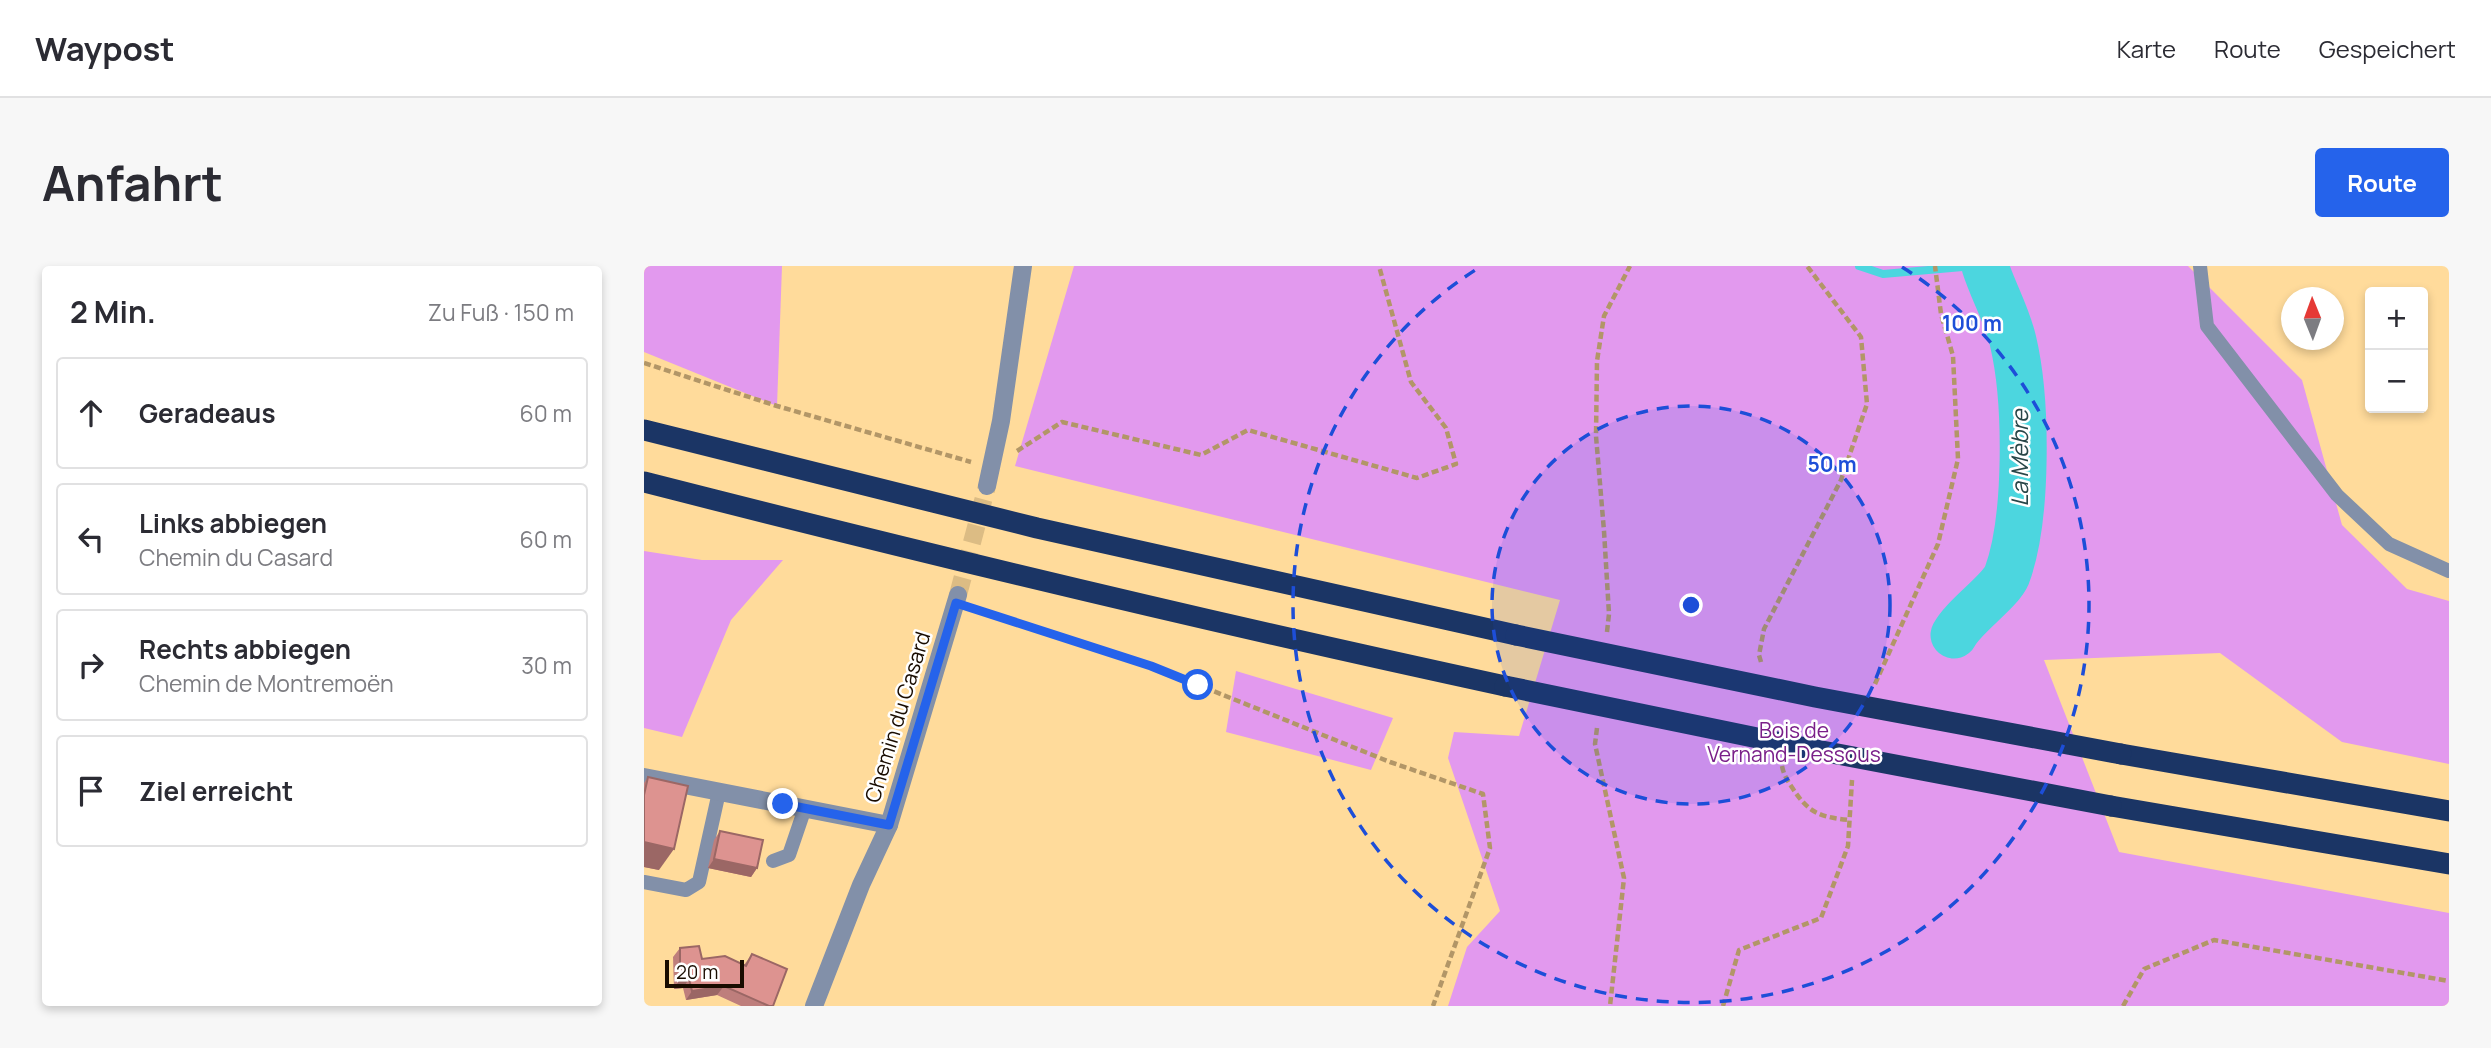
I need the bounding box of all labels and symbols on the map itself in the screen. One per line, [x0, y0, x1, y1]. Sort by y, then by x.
north arrow [2281, 287, 2344, 350]
text: 100 m [1942, 309, 2002, 337]
water label: La Mèbre [2003, 408, 2035, 507]
text: 50 m [1807, 450, 1857, 478]
centre of rings [1679, 593, 1703, 617]
street label: Chemin du Casard [858, 628, 936, 806]
route start [1182, 669, 1213, 700]
park label: Bois de Vernand-Dessous [1707, 716, 1881, 768]
route end [767, 788, 798, 819]
scale bar [665, 957, 744, 989]

